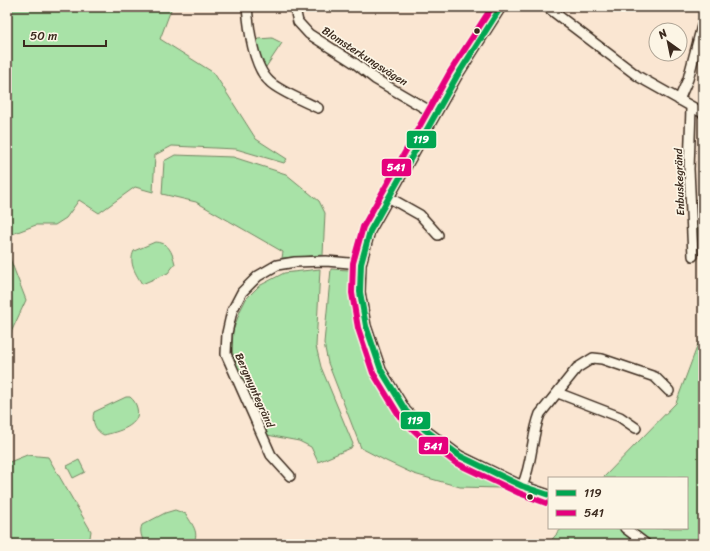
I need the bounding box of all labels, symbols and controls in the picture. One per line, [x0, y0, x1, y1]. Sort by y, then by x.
street label: Blomsterkungsvägen [318, 21, 411, 91]
scale bar [24, 22, 106, 48]
north arrow [648, 22, 688, 62]
text: N [654, 24, 672, 45]
text: 50 m [30, 25, 57, 47]
unlabelled marker [472, 26, 482, 36]
line badge: 119 [406, 130, 437, 149]
text: 119 [413, 130, 429, 149]
street label: Enbuskegränd [669, 147, 690, 216]
line badge: 541 [381, 158, 412, 177]
text: 541 [387, 158, 405, 177]
street label: Bergmyntegränd [230, 350, 280, 432]
line badge: 119 [400, 411, 431, 430]
text: 119 [407, 411, 423, 430]
line badge: 541 [418, 436, 449, 455]
text: 541 [424, 437, 442, 456]
legend [548, 477, 688, 529]
text: 119 [584, 482, 602, 504]
unlabelled marker [525, 492, 535, 502]
text: 541 [584, 502, 604, 524]

